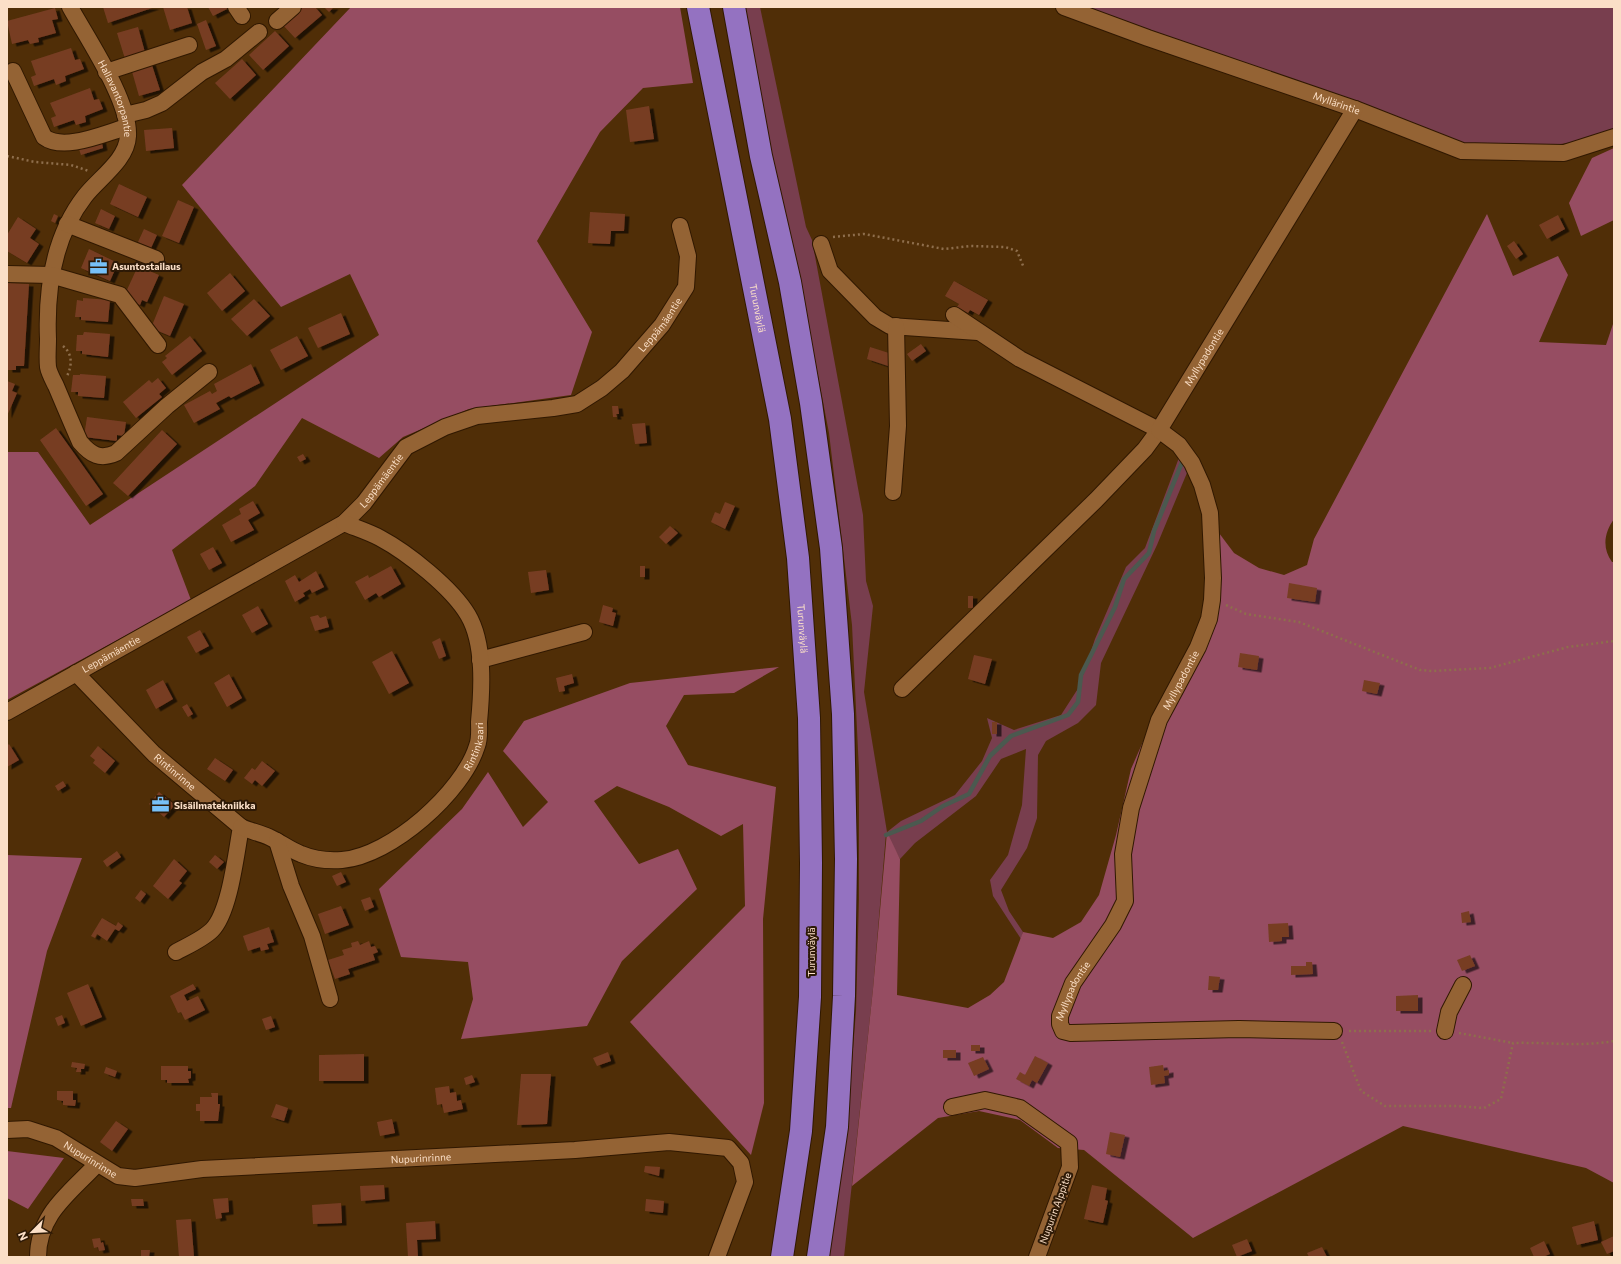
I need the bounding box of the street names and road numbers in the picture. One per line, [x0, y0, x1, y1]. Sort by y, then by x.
street label: Hallavantorpantie [96, 58, 134, 137]
street label: Myllärintie [1312, 89, 1362, 116]
street label: Turunväylä [747, 283, 769, 334]
street label: Leppämäentie [636, 295, 684, 354]
street label: Myllypadontie [1181, 326, 1226, 388]
street label: Leppämäentie [357, 451, 405, 510]
street label: Turunväylä [795, 604, 811, 654]
street label: Leppämäentie [80, 633, 142, 675]
street label: Myllypadontie [1160, 648, 1201, 712]
street label: Rintinkaari [461, 722, 485, 773]
street label: Rintinrinne [152, 751, 198, 793]
street label: Turunväylä [805, 927, 817, 977]
street label: Myllypadontie [1053, 959, 1092, 1022]
street label: Nupurinrinne [62, 1138, 119, 1180]
street label: Nupurinrinne [390, 1150, 451, 1165]
street label: Nupurin Alppitie [1037, 1171, 1073, 1245]

